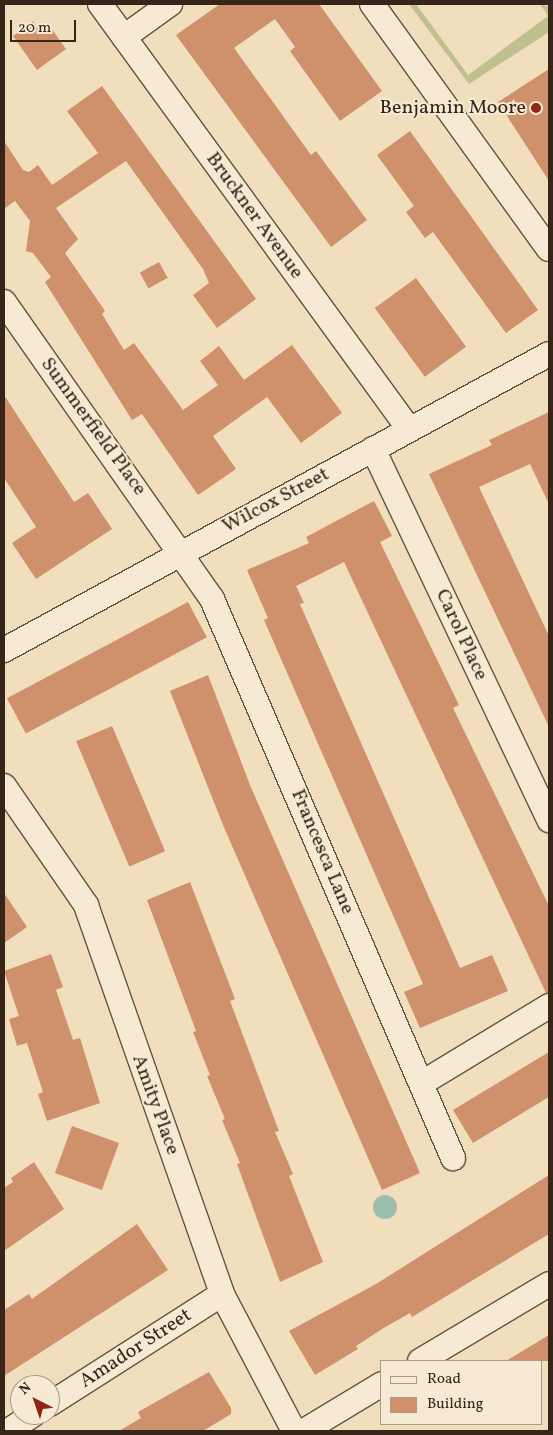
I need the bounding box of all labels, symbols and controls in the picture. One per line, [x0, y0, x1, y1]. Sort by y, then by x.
scale bar [12, 10, 79, 42]
text: 20 m [18, 18, 51, 39]
place label: Benjamin Moore [379, 96, 526, 120]
marker: Benjamin Moore [530, 102, 542, 114]
street label: Bruckner Avenue [200, 148, 308, 284]
street label: Summerfield Place [35, 353, 151, 501]
street label: Wilcox Street [219, 463, 333, 539]
street label: Carol Place [429, 586, 493, 684]
street label: Francesca Lane [285, 786, 359, 918]
street label: Amity Place [126, 1051, 184, 1159]
street label: Amador Street [76, 1304, 196, 1394]
legend [380, 1360, 543, 1425]
text: Road [427, 1369, 461, 1390]
north arrow [10, 1375, 60, 1425]
text: N [15, 1379, 36, 1400]
text: Building [427, 1394, 483, 1415]

